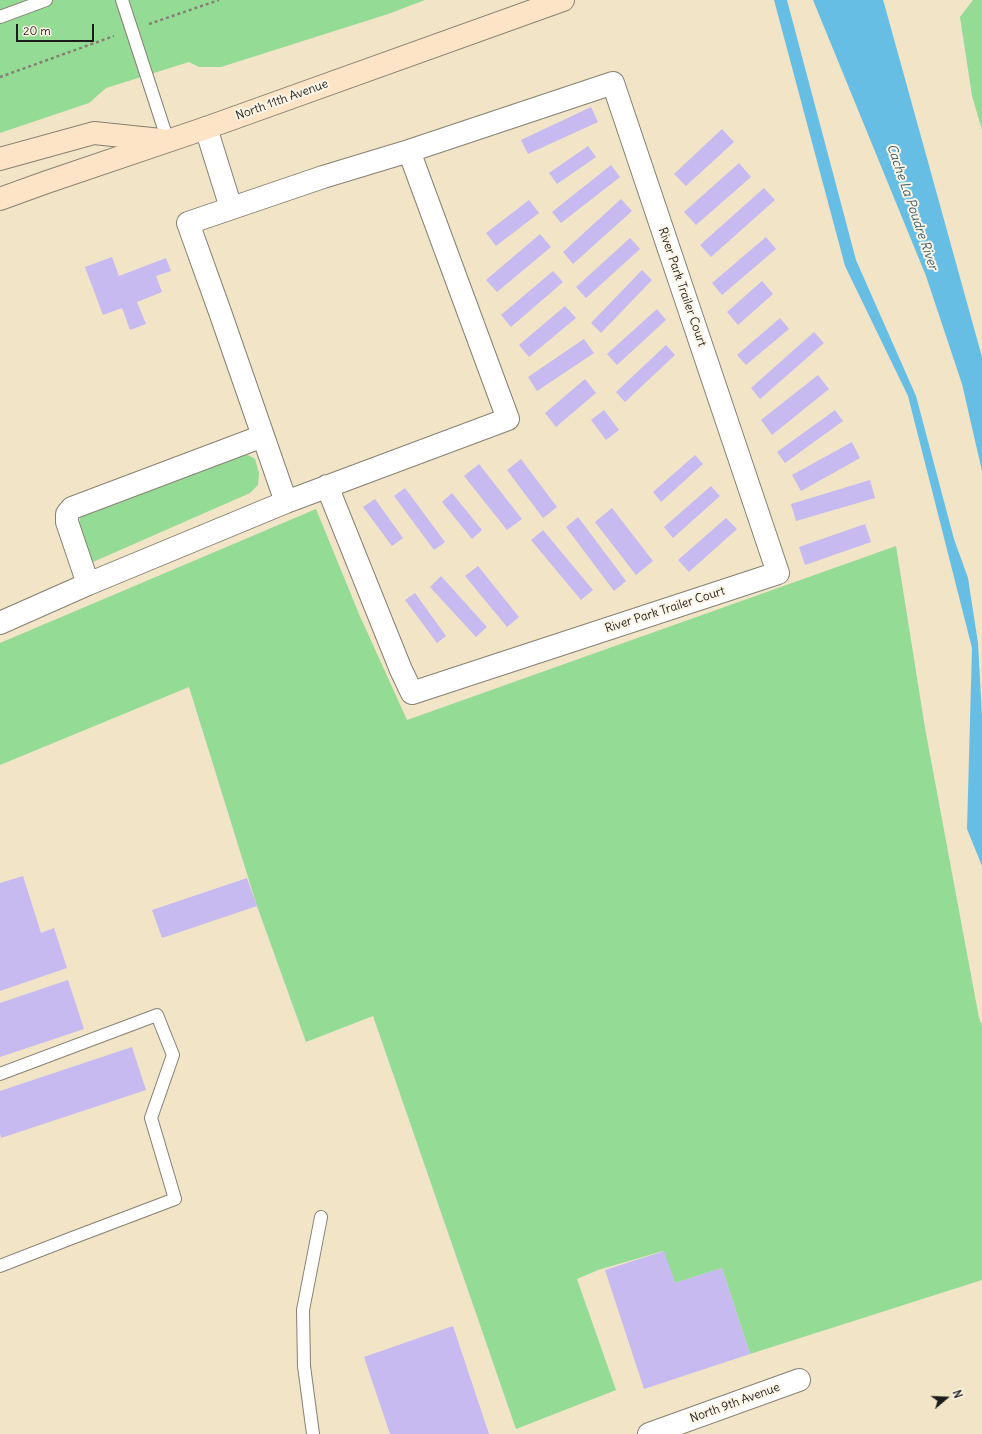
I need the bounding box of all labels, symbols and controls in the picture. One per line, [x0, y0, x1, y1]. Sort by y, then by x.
scale bar [18, 16, 96, 42]
text: 20 m [23, 23, 51, 38]
street label: North 11th Avenue [234, 77, 330, 123]
water label: Cache La Poudre River [883, 142, 941, 272]
street label: River Park Trailer Court [655, 225, 709, 349]
street label: River Park Trailer Court [603, 584, 727, 636]
north arrow [926, 1378, 966, 1418]
street label: North 9th Avenue [688, 1380, 782, 1426]
text: N [949, 1388, 965, 1400]

